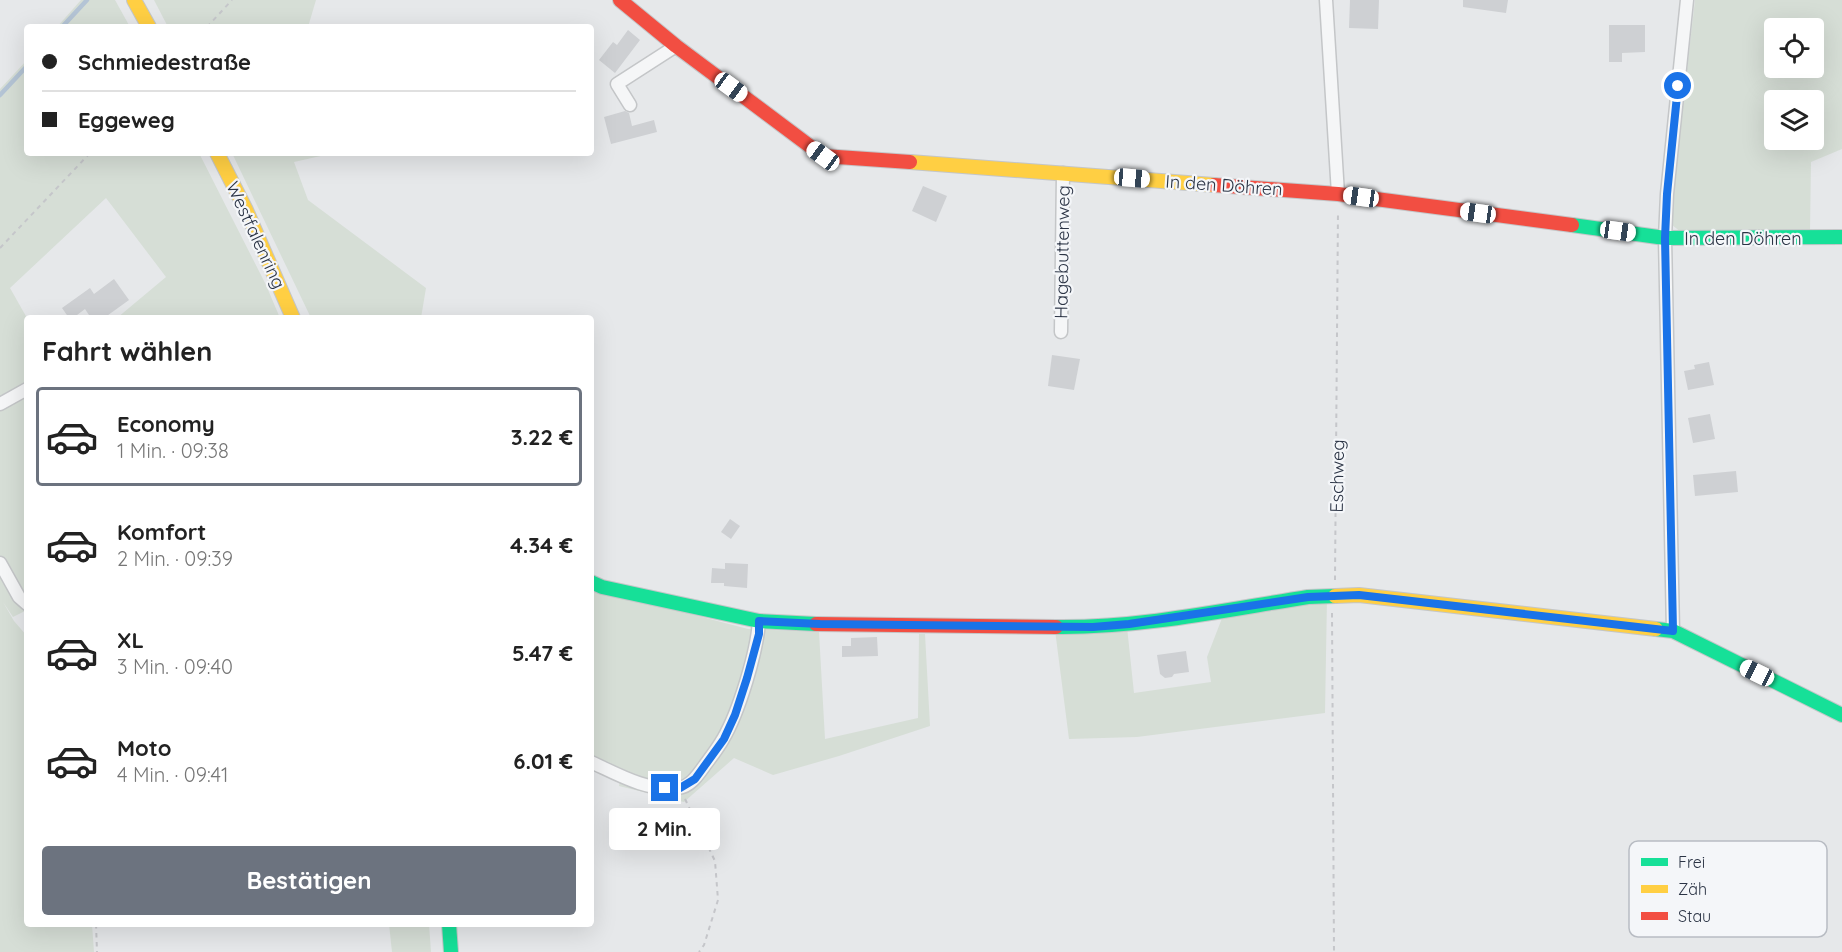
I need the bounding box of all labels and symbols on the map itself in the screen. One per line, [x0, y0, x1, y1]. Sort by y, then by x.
car [711, 69, 751, 105]
route start [1664, 72, 1691, 99]
car [803, 138, 843, 174]
car [1113, 167, 1151, 189]
street label: In den Döhren [1165, 169, 1283, 201]
street label: Westfalenring [221, 178, 291, 292]
street label: Hagebuttenweg [1049, 185, 1075, 319]
car [1342, 186, 1380, 208]
car [1459, 202, 1497, 224]
car [1599, 220, 1637, 242]
street label: In den Döhren [1684, 227, 1802, 250]
street label: Eschweg [1325, 439, 1349, 513]
car [1737, 657, 1777, 689]
route end [651, 774, 678, 801]
callout: 2 Min. [610, 809, 720, 851]
legend [1629, 841, 1827, 937]
text: Frei [1678, 852, 1705, 872]
text: Zäh [1678, 879, 1707, 899]
text: Stau [1678, 906, 1711, 926]

